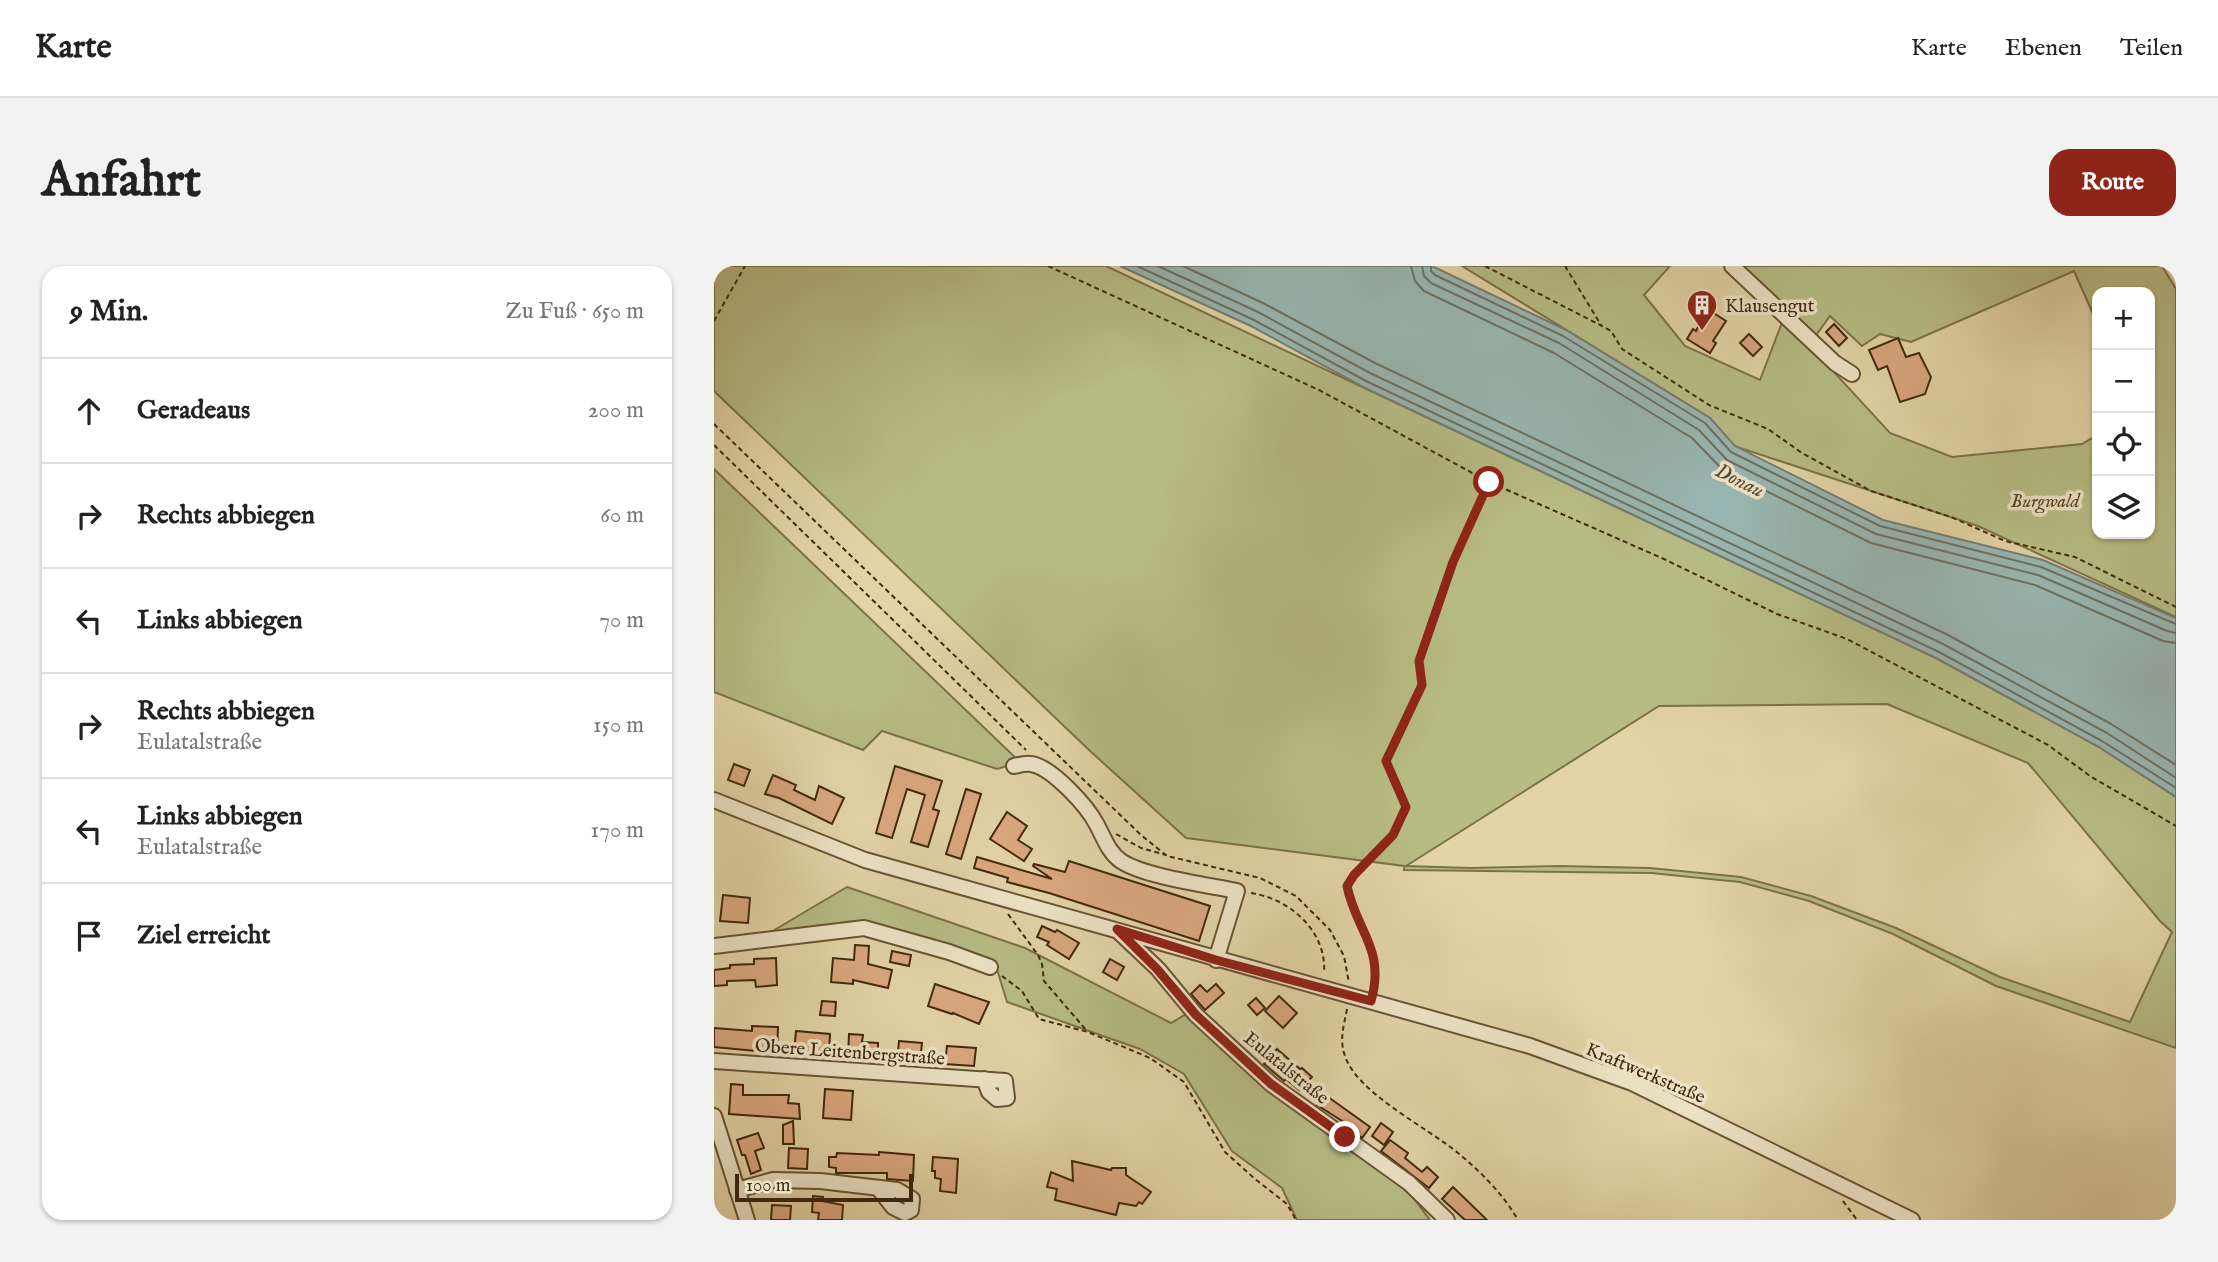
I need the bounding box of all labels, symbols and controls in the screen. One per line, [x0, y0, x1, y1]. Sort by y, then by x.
text: Karte [35, 27, 112, 69]
text: Karte [1911, 33, 1967, 64]
text: Ebenen [2005, 33, 2082, 64]
text: Teilen [2120, 33, 2183, 64]
button: Route [2049, 149, 2176, 216]
text: Anfahrt [42, 151, 201, 213]
map controls [2092, 287, 2155, 539]
button: + [2092, 287, 2155, 350]
building icon: Klausengut [1685, 288, 1719, 332]
text: 9 Min. [70, 293, 148, 331]
place label: Klausengut [1725, 295, 1815, 319]
text: Zu Fuß · 650 m [506, 297, 644, 326]
button: − [2092, 350, 2155, 413]
icon: ahead [70, 392, 108, 430]
text: Geradeaus [137, 394, 250, 427]
text: 200 m [588, 396, 644, 425]
button: locate [2092, 413, 2155, 476]
water label: Donau [1710, 458, 1768, 505]
route start [1473, 466, 1504, 497]
button: layers [2092, 476, 2155, 539]
park label: Burgwald [2011, 490, 2080, 514]
icon: right [70, 497, 108, 535]
text: Rechts abbiegen [137, 499, 315, 532]
text: 60 m [600, 501, 644, 530]
icon: left [70, 602, 108, 640]
text: Links abbiegen [137, 604, 303, 637]
text: 70 m [599, 606, 644, 635]
text: Rechts abbiegen [137, 695, 315, 728]
icon: right [70, 707, 108, 745]
text: 150 m [593, 711, 644, 740]
text: Eulatalstraße [137, 728, 262, 757]
text: Links abbiegen [137, 800, 303, 833]
icon: left [70, 812, 108, 850]
text: 170 m [591, 816, 644, 845]
text: Eulatalstraße [137, 833, 262, 862]
icon: arrive [70, 917, 108, 955]
text: Ziel erreicht [137, 919, 270, 952]
street label: Eulatalstraße [1238, 1027, 1334, 1111]
street label: Obere Leitenbergstraße [754, 1034, 946, 1072]
street label: Kraftwerkstraße [1582, 1038, 1709, 1110]
route end [1329, 1121, 1360, 1152]
scale bar [735, 1171, 914, 1203]
text: 100 m [746, 1174, 790, 1198]

